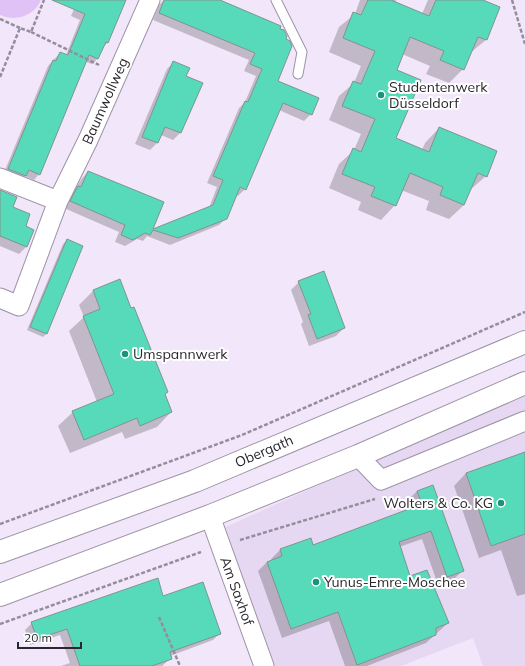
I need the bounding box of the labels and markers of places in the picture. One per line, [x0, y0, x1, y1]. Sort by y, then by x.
place label: Studentenwerk Düsseldorf [389, 78, 488, 112]
marker: Studentenwerk Düsseldorf [376, 90, 386, 100]
place label: Umspannwerk [133, 345, 228, 363]
marker: Umspannwerk [120, 349, 130, 359]
place label: Wolters & Co. KG [383, 494, 493, 512]
marker: Wolters & Co. KG [496, 498, 506, 508]
place label: Yunus-Emre-Moschee [323, 573, 465, 591]
marker: Yunus-Emre-Moschee [311, 577, 321, 587]

